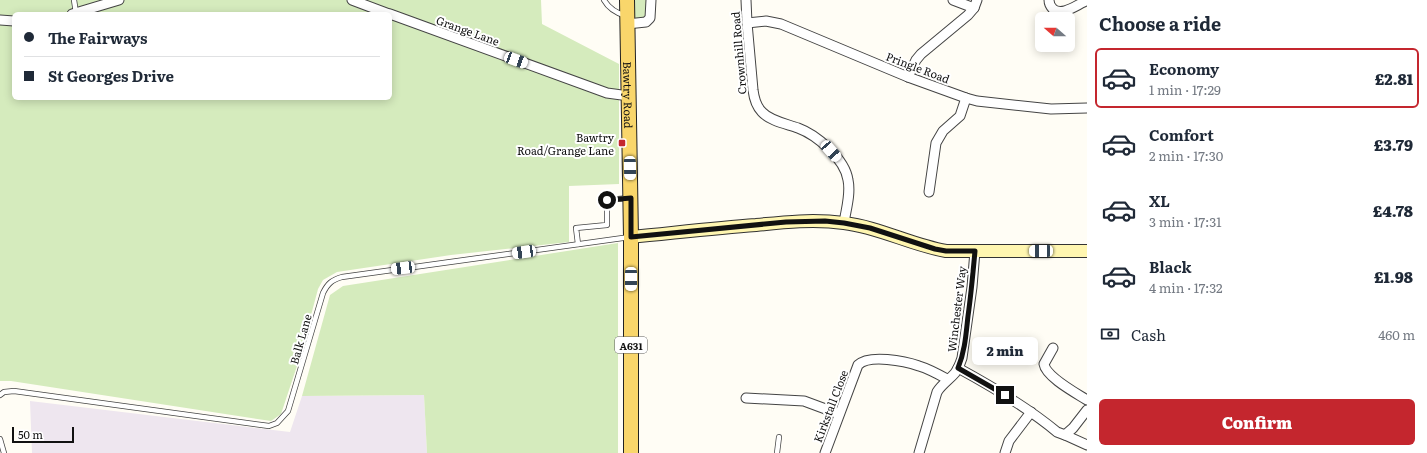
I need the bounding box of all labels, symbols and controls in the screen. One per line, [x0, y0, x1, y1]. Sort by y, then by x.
text: Choose a ride [1099, 10, 1221, 37]
street label: Grange Lane [434, 11, 502, 49]
street label: Crownhill Road [726, 11, 750, 95]
north arrow [1035, 12, 1075, 52]
map controls [1035, 12, 1075, 52]
text: The Fairways [48, 26, 147, 49]
street label: Pringle Road [884, 48, 952, 87]
car [503, 50, 529, 70]
text: Economy [1149, 57, 1219, 80]
icon: car [1101, 60, 1137, 96]
street label: Bawtry Road [620, 61, 637, 129]
text: St Georges Drive [48, 64, 174, 87]
text: £2.81 [1375, 67, 1413, 90]
text: 1 min · 17:29 [1149, 80, 1221, 99]
text: Comfort [1149, 123, 1214, 146]
icon: car [1101, 126, 1137, 162]
place label: Bawtry Road/Grange Lane [517, 129, 615, 158]
text: £3.79 [1374, 133, 1413, 156]
marker: Bawtry Road/Grange Lane [617, 138, 627, 148]
car [819, 138, 843, 164]
text: 2 min · 17:30 [1149, 146, 1223, 165]
car [624, 156, 636, 180]
text: XL [1149, 189, 1170, 212]
route start [598, 191, 616, 209]
icon: car [1101, 192, 1137, 228]
text: £4.78 [1373, 199, 1413, 222]
text: 3 min · 17:31 [1149, 212, 1222, 231]
car [511, 244, 537, 260]
car [1029, 245, 1053, 257]
text: Black [1149, 255, 1192, 278]
icon: car [1101, 258, 1137, 294]
car [390, 261, 416, 275]
street label: Winchester Way [943, 264, 969, 353]
text: £1.98 [1374, 265, 1413, 288]
car [625, 267, 637, 291]
text: 4 min · 17:32 [1149, 278, 1223, 297]
street label: Balk Lane [285, 312, 315, 366]
icon: cash [1099, 323, 1121, 345]
text: Cash [1131, 323, 1166, 346]
text: 460 m [1378, 325, 1415, 344]
road number: A631 [615, 337, 647, 353]
callout: 2 min [972, 337, 1038, 365]
text: 2 min [986, 341, 1024, 360]
street label: Kirkstall Close [809, 367, 851, 445]
route end [996, 386, 1014, 404]
button: Confirm [1099, 399, 1415, 445]
scale bar [12, 425, 74, 444]
text: 50 m [18, 426, 43, 442]

